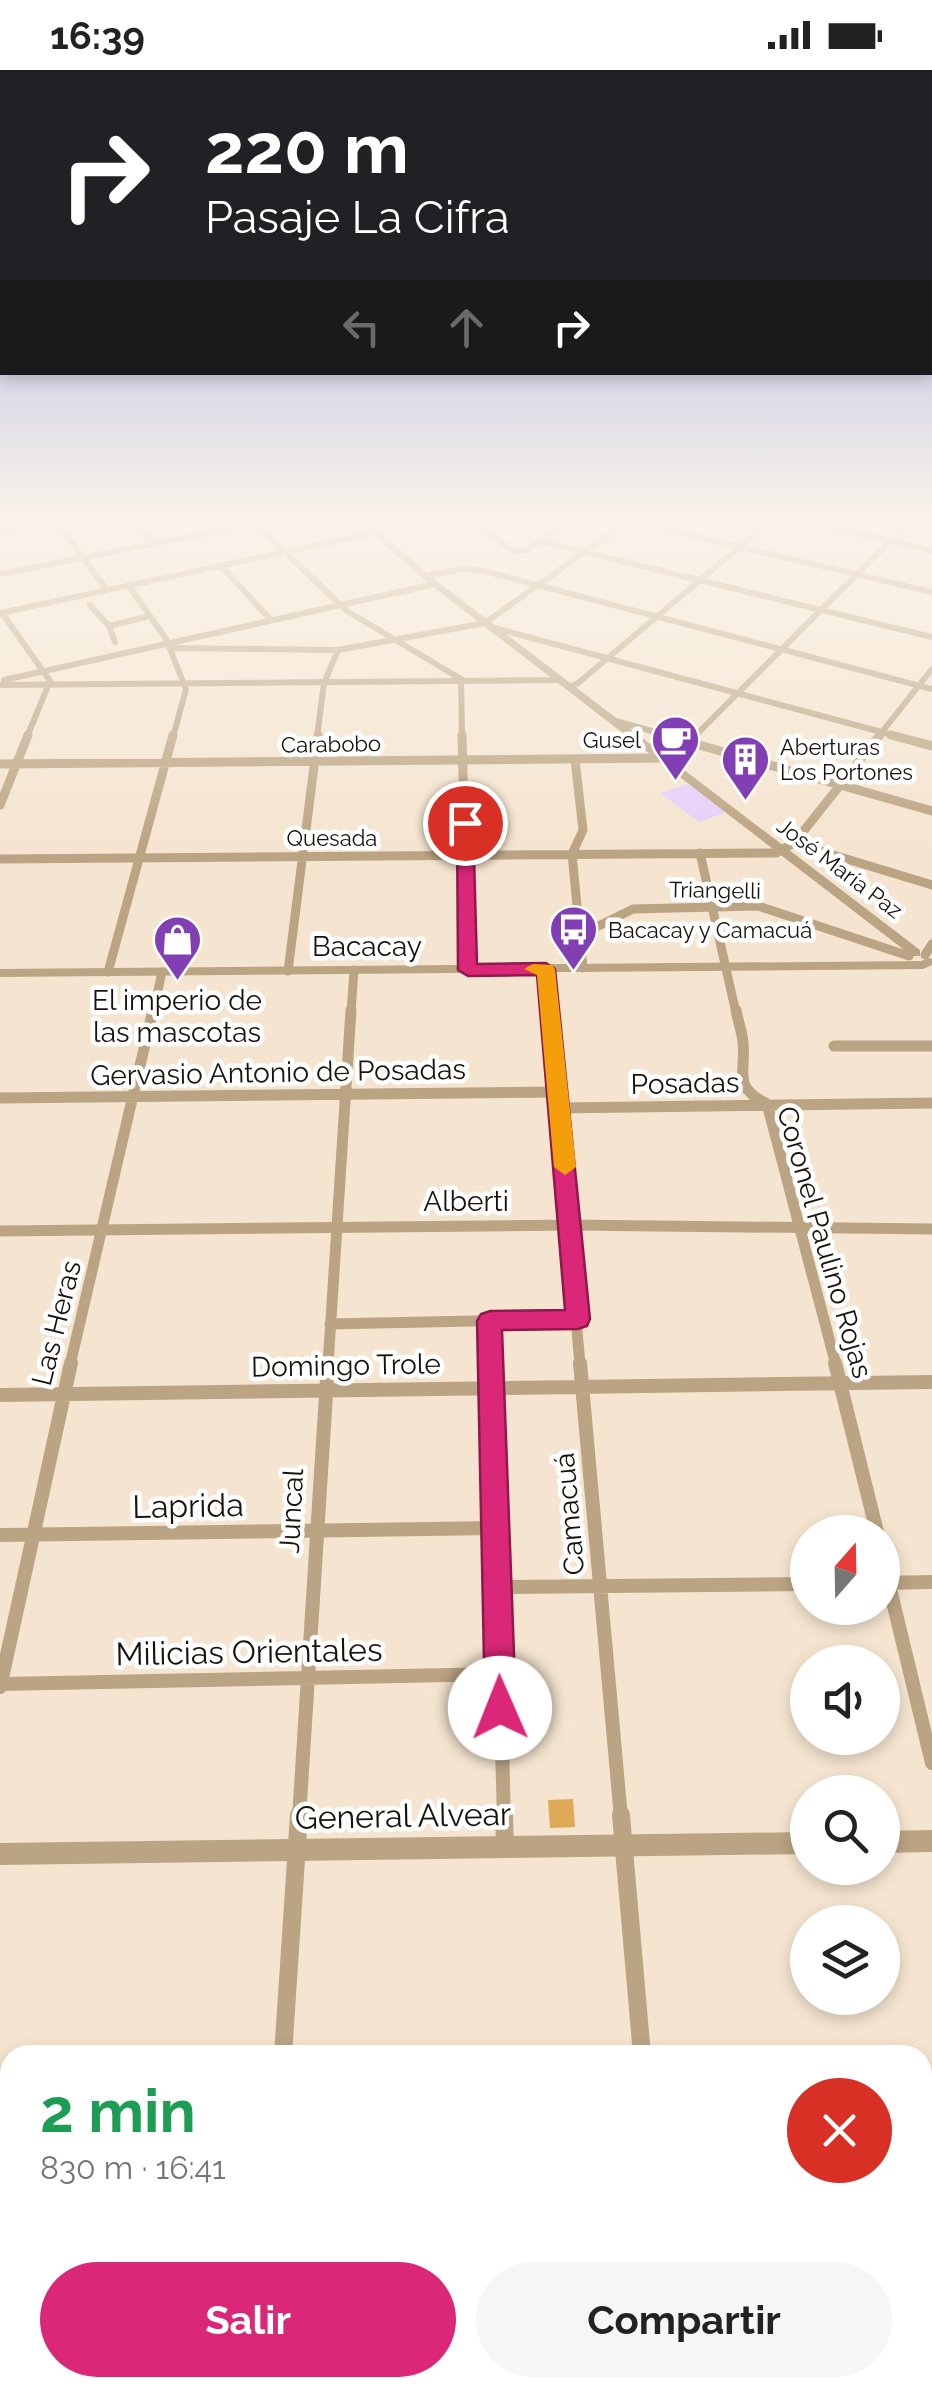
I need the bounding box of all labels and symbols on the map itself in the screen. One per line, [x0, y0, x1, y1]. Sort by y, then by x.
cafe icon: Gusel [650, 714, 702, 782]
place label: Gusel [583, 727, 641, 753]
street label: Carabobo [281, 730, 381, 758]
building icon: Aberturas Los Portones [719, 734, 771, 802]
place label: Aberturas Los Portones [780, 734, 913, 785]
pin [423, 781, 508, 866]
street label: José María Paz [772, 812, 908, 924]
street label: Quesada [287, 825, 377, 851]
street label: Triangelli [669, 876, 761, 904]
bus stop icon: Bacacay y Camacuá [547, 904, 599, 972]
shop icon: El imperio de las mascotas [151, 914, 203, 982]
place label: Bacacay y Camacuá [608, 917, 812, 943]
street label: Bacacay [312, 930, 422, 963]
place label: El imperio de las mascotas [92, 984, 262, 1049]
street label: Gervasio Antonio de Posadas [90, 1053, 466, 1092]
street label: Posadas [630, 1066, 740, 1101]
street label: Coronel Paulino Rojas [770, 1102, 879, 1382]
street label: Alberti [423, 1185, 509, 1218]
street label: Las Heras [25, 1257, 88, 1389]
street label: Domingo Trole [251, 1347, 441, 1384]
street label: Camacuá [548, 1451, 591, 1577]
street label: Juncal [273, 1468, 310, 1554]
street label: Laprida [132, 1486, 244, 1525]
north arrow [790, 1515, 900, 1625]
street label: Milicias Orientales [115, 1631, 383, 1672]
position arrow [448, 1656, 552, 1760]
street label: General Alvear [294, 1795, 511, 1836]

